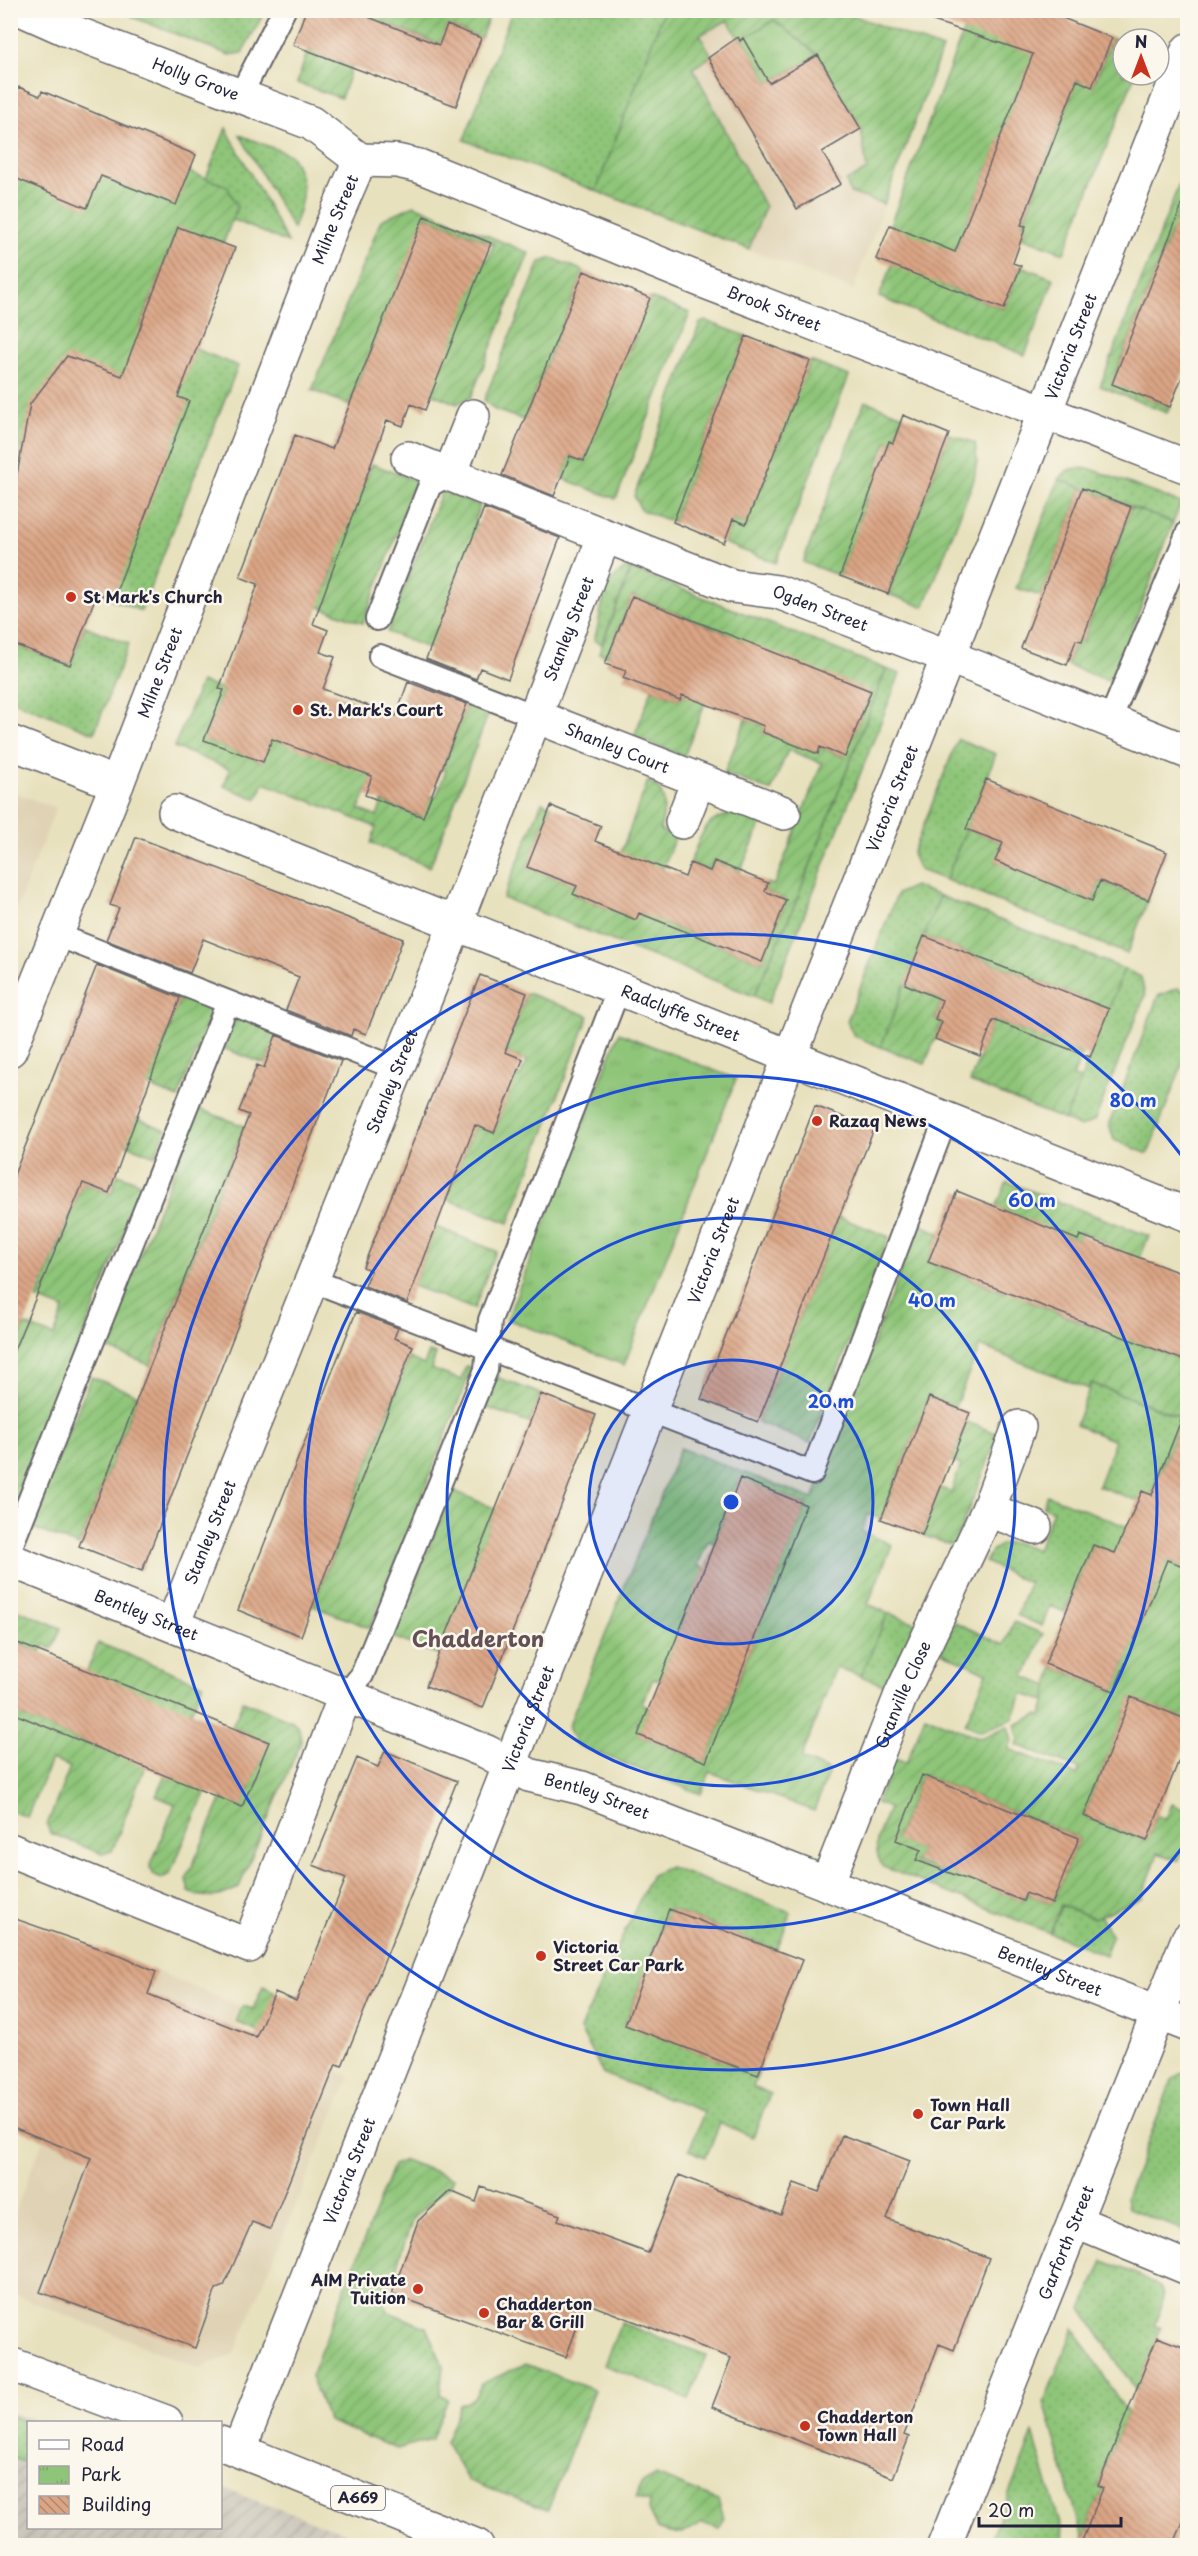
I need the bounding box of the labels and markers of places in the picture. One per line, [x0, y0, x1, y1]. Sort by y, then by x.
place label: St Mark's Church [83, 584, 223, 608]
marker: St Mark's Church [64, 590, 78, 604]
place label: St. Mark's Court [310, 697, 443, 721]
marker: St. Mark's Court [291, 703, 305, 717]
place label: Razaq News [829, 1108, 927, 1132]
marker: Razaq News [810, 1114, 824, 1128]
centre of rings [721, 1492, 741, 1512]
place label: Victoria Street Car Park [553, 1934, 684, 1976]
marker: Victoria Street Car Park [534, 1949, 548, 1963]
place label: Town Hall Car Park [930, 2092, 1009, 2134]
marker: Town Hall Car Park [911, 2107, 925, 2121]
place label: AIM Private Tuition [310, 2267, 406, 2309]
marker: AIM Private Tuition [411, 2282, 425, 2296]
place label: Chadderton Bar & Grill [496, 2291, 593, 2333]
marker: Chadderton Bar & Grill [477, 2306, 491, 2320]
place label: Chadderton Town Hall [817, 2404, 914, 2446]
marker: Chadderton Town Hall [798, 2419, 812, 2433]

